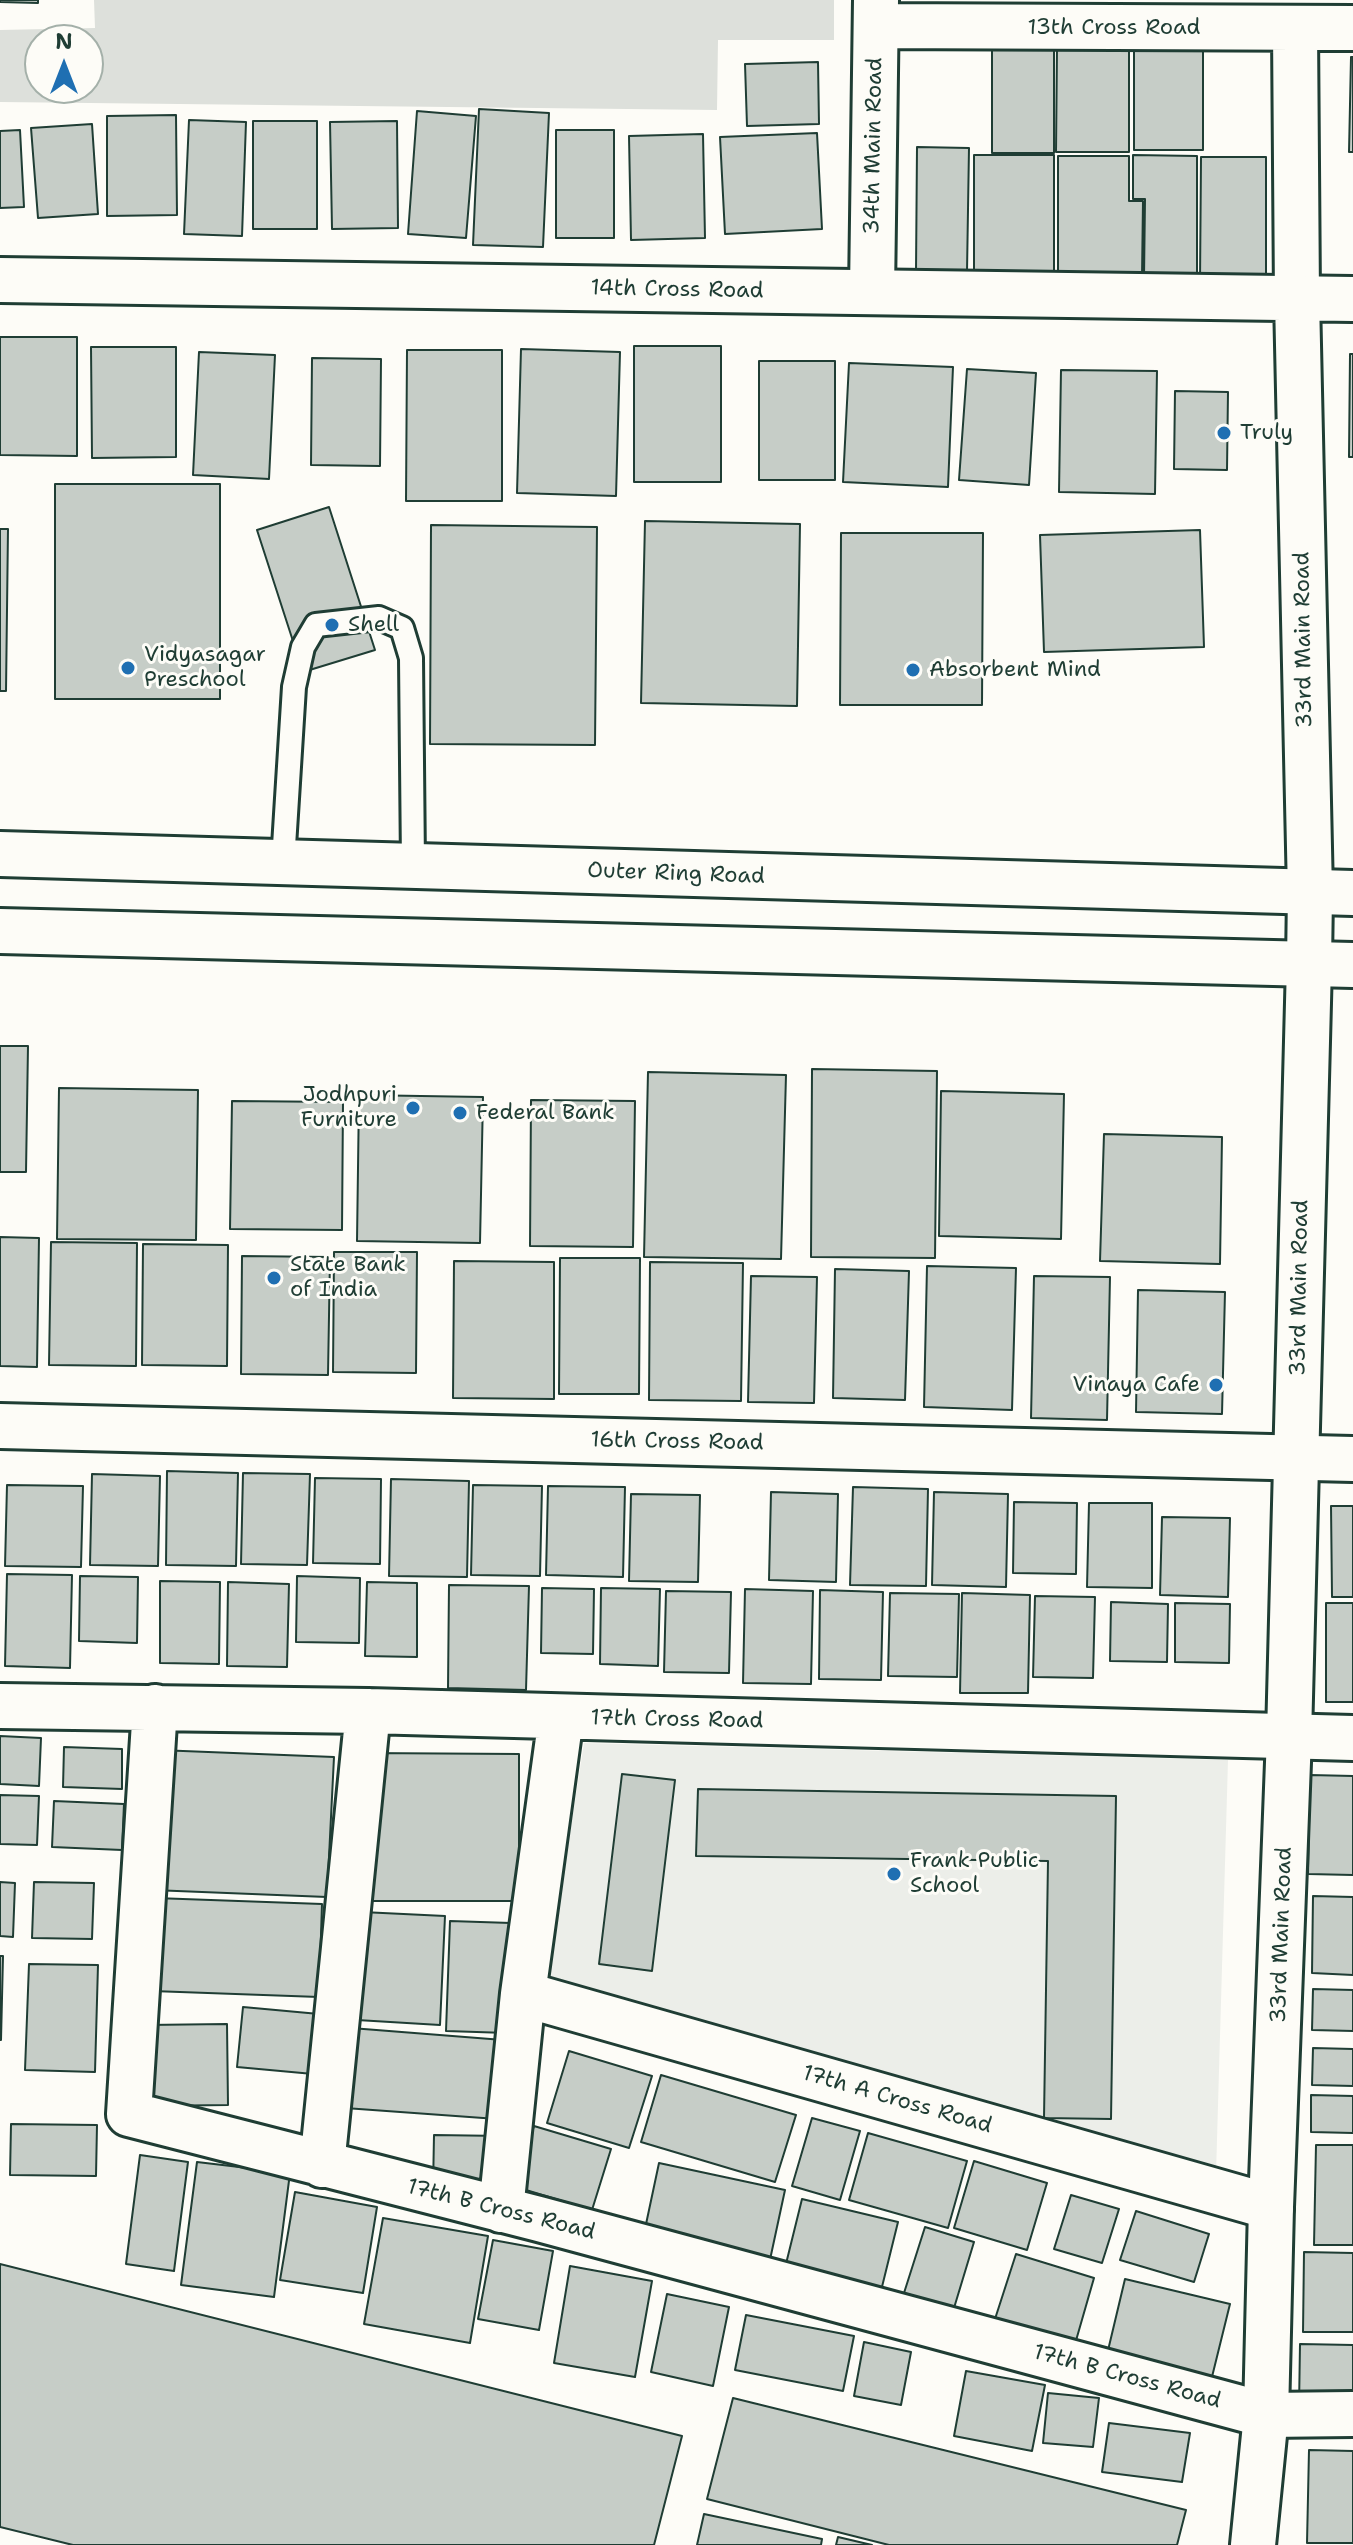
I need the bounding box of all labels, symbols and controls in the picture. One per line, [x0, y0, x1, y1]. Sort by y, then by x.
street label: 13th Cross Road [1028, 15, 1200, 41]
north arrow [24, 24, 104, 104]
text: N [55, 27, 73, 56]
street label: 34th Main Road [859, 57, 889, 235]
street label: 14th Cross Road [590, 275, 764, 305]
place label: Truly [1240, 420, 1293, 446]
marker: Truly [1215, 424, 1233, 442]
street label: 33rd Main Road [1289, 551, 1319, 729]
place label: Shell [348, 612, 399, 638]
marker: Shell [323, 616, 341, 634]
place label: Vidyasagar Preschool [144, 642, 266, 694]
place label: Absorbent Mind [929, 657, 1101, 683]
marker: Vidyasagar Preschool [119, 659, 137, 677]
marker: Absorbent Mind [904, 661, 922, 679]
street label: Outer Ring Road [587, 858, 765, 890]
place label: Jodhpuri Furniture [301, 1082, 397, 1134]
marker: Jodhpuri Furniture [404, 1099, 422, 1117]
place label: Federal Bank [476, 1100, 615, 1126]
marker: Federal Bank [451, 1104, 469, 1122]
street label: 33rd Main Road [1285, 1199, 1315, 1377]
place label: State Bank of India [290, 1252, 406, 1304]
marker: State Bank of India [265, 1269, 283, 1287]
place label: Vinaya Cafe [1072, 1372, 1200, 1398]
marker: Vinaya Cafe [1207, 1376, 1225, 1394]
street label: 16th Cross Road [590, 1427, 764, 1457]
street label: 17th Cross Road [590, 1705, 764, 1735]
street label: 33rd Main Road [1266, 1846, 1298, 2024]
place label: Frank Public School [910, 1848, 1039, 1900]
marker: Frank Public School [885, 1865, 903, 1883]
street label: 17th A Cross Road [799, 2060, 995, 2140]
street label: 17th B Cross Road [404, 2174, 598, 2246]
street label: 17th B Cross Road [1030, 2339, 1224, 2415]

